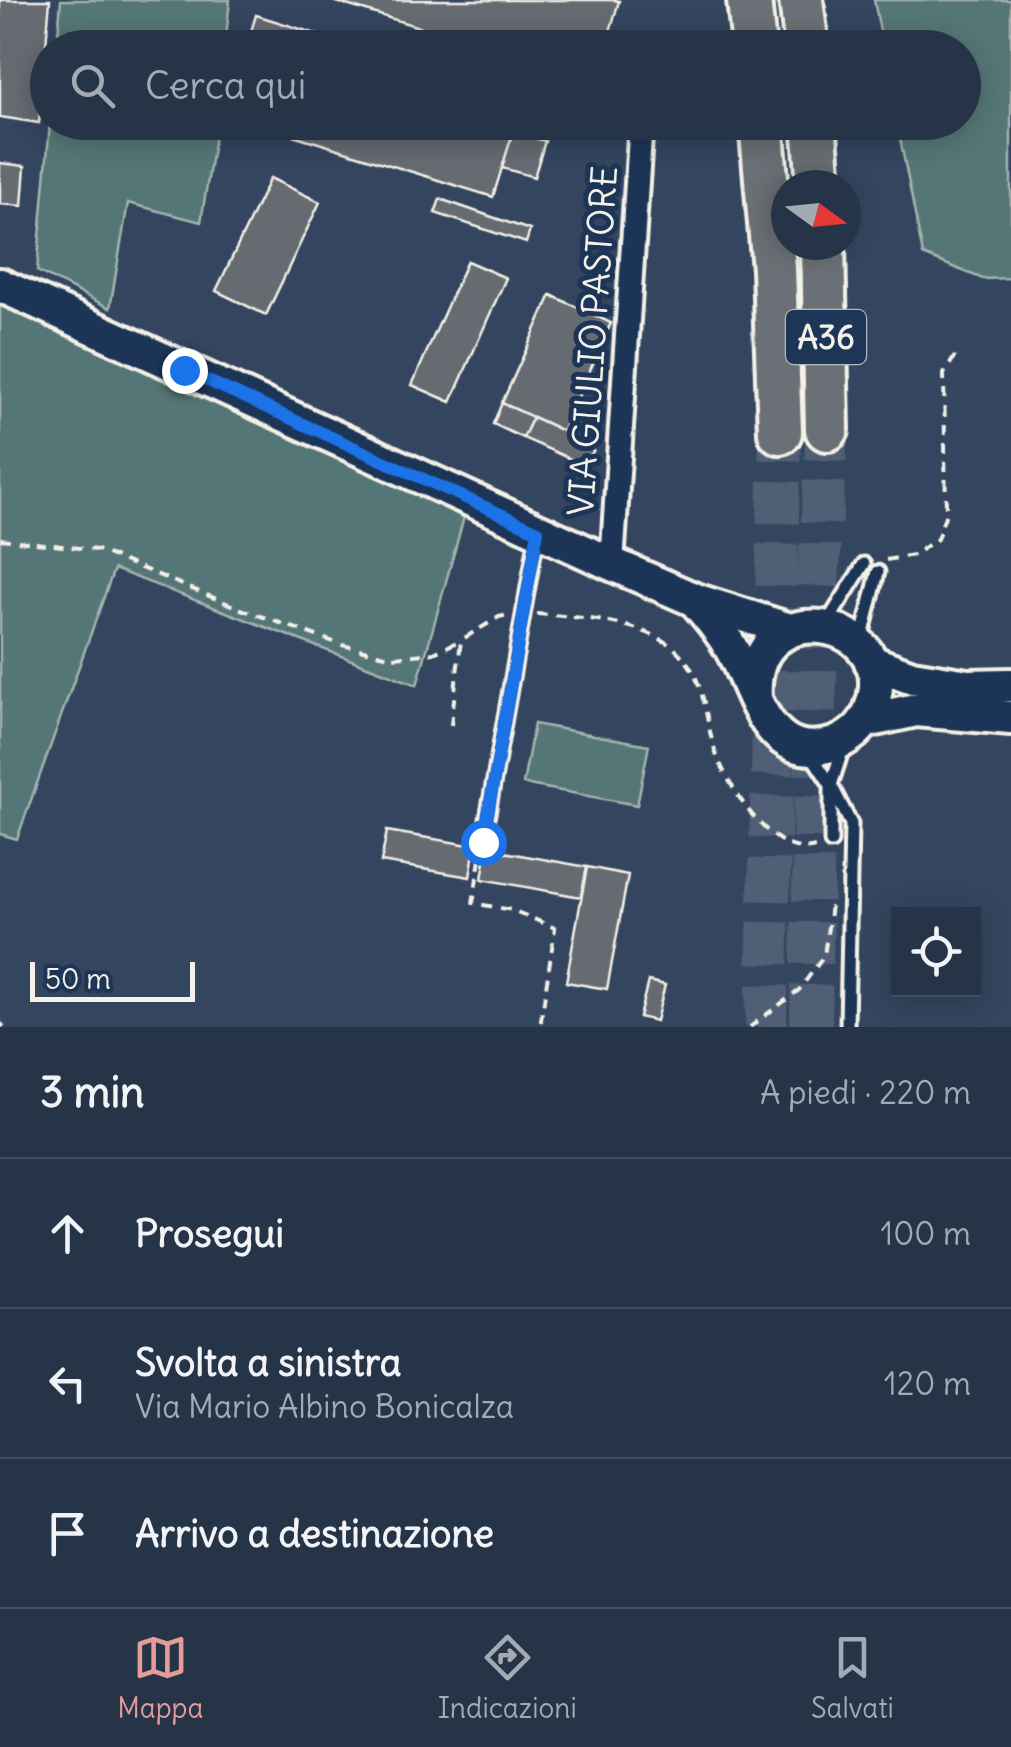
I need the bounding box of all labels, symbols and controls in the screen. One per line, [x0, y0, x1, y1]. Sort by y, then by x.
search box [30, 30, 981, 140]
icon: search [65, 58, 120, 113]
text: Cerca qui [145, 62, 306, 109]
street label: VIA GIULIO PASTORE [558, 165, 626, 517]
north arrow [771, 170, 861, 260]
road number: A36 [786, 310, 866, 364]
route end [162, 348, 208, 394]
route start [461, 820, 507, 866]
map controls [891, 907, 981, 997]
button: locate [891, 907, 981, 997]
scale bar [30, 957, 195, 1001]
text: 50 m [45, 961, 111, 997]
text: 3 min [40, 1066, 144, 1118]
text: A piedi · 220 m [760, 1072, 971, 1113]
icon: ahead [40, 1206, 95, 1261]
text: Prosegui [135, 1210, 284, 1257]
text: 100 m [881, 1213, 971, 1254]
text: Svolta a sinistra [135, 1339, 401, 1386]
icon: left [40, 1356, 95, 1411]
text: 120 m [884, 1363, 971, 1404]
text: Via Mario Albino Bonicalza [135, 1386, 514, 1427]
icon: arrive [40, 1506, 95, 1561]
text: Arrivo a destinazione [135, 1510, 494, 1557]
tab: Mappa [117, 1630, 204, 1726]
tab: Indicazioni [438, 1630, 577, 1726]
tab: Salvati [811, 1630, 894, 1726]

